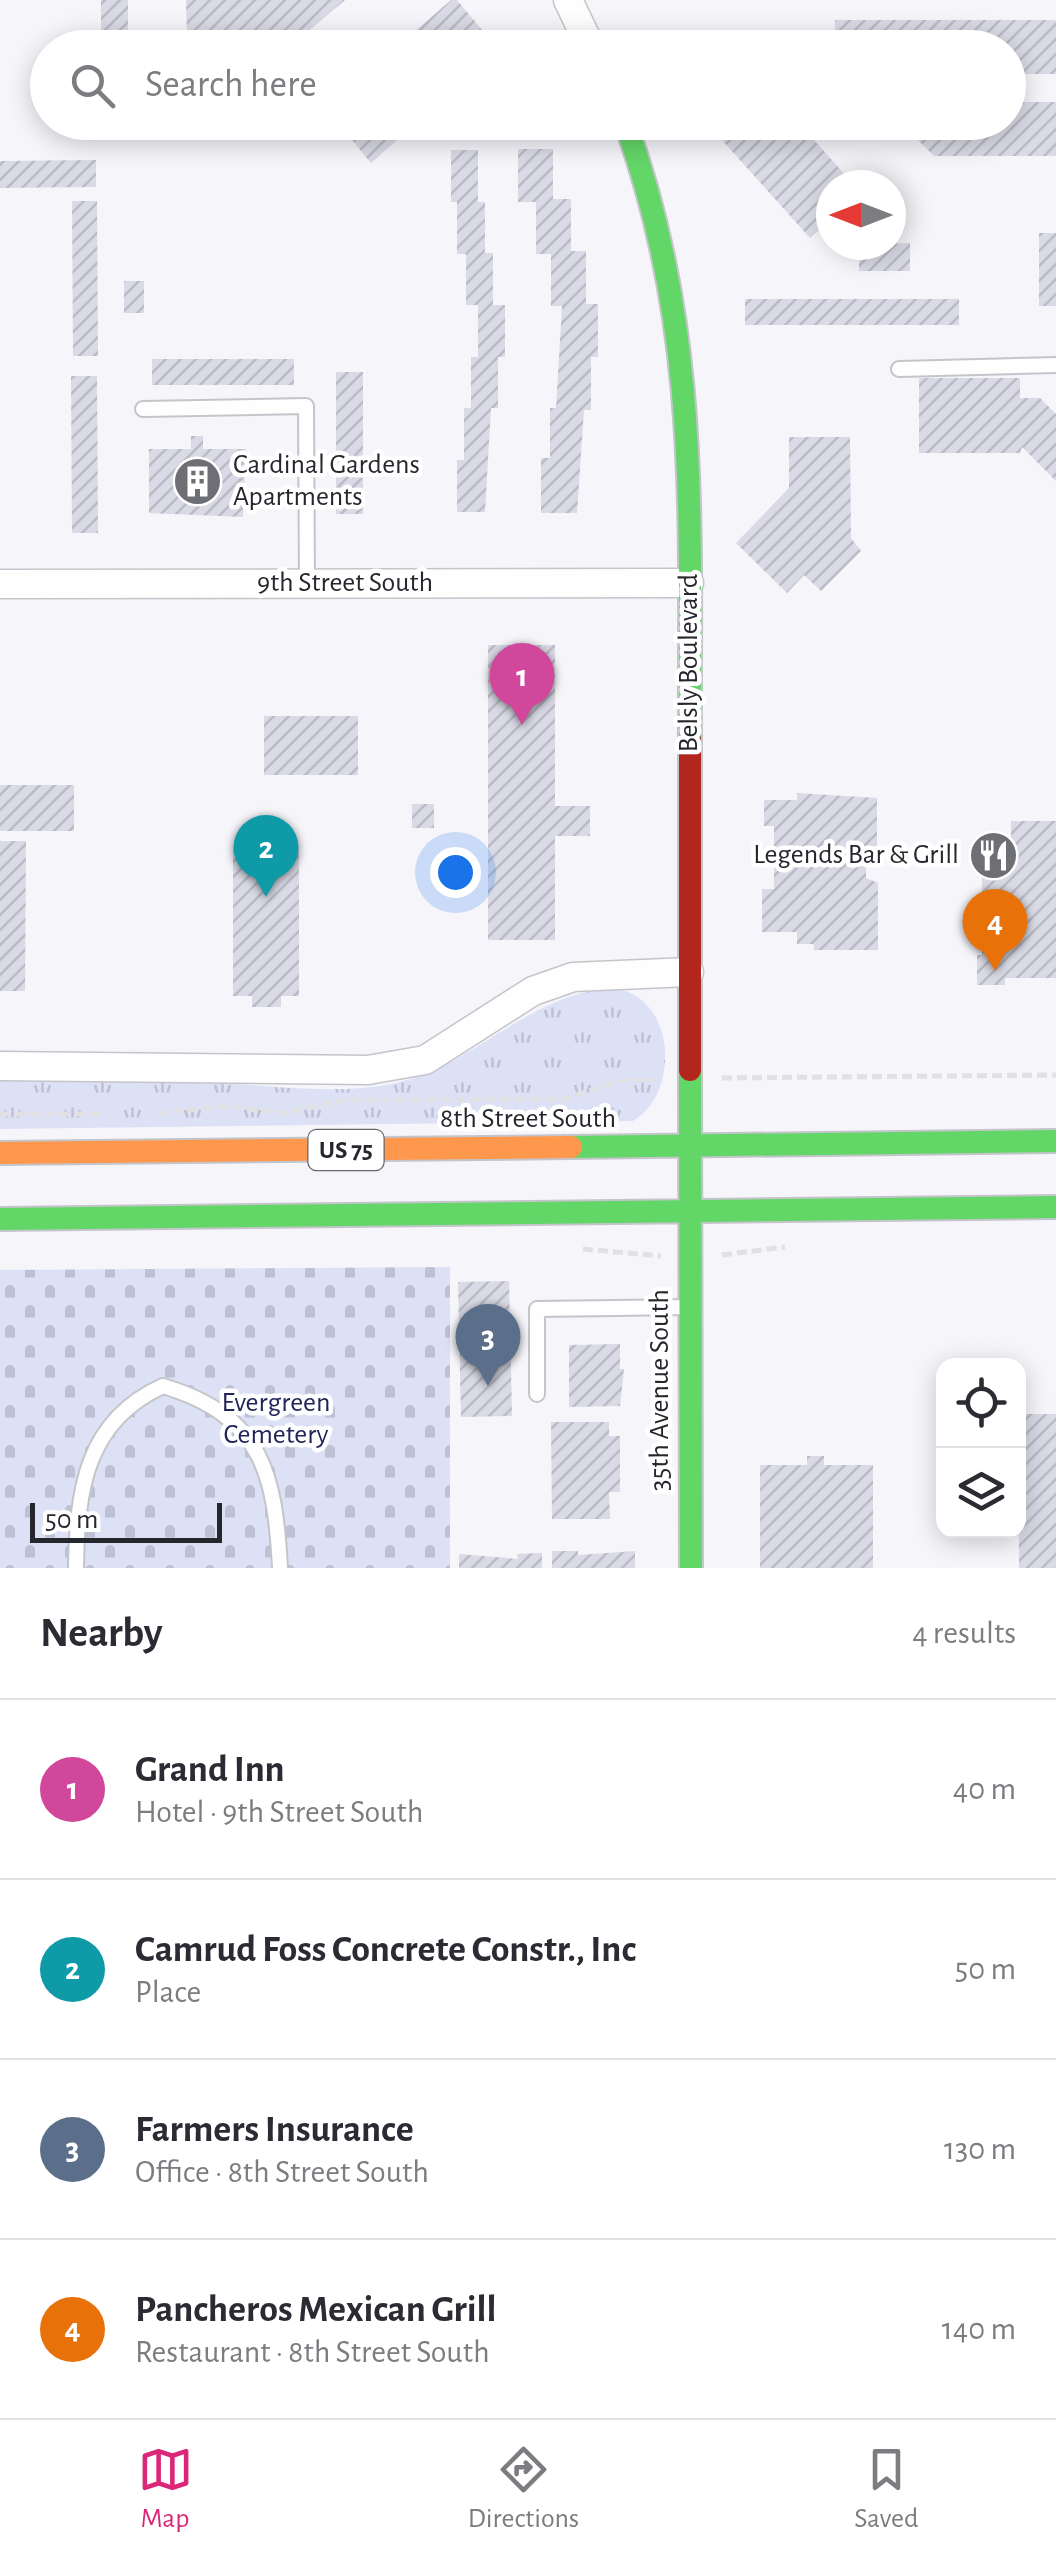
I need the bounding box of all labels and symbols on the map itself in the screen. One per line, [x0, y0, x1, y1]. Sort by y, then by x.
north arrow [816, 170, 906, 260]
place label: Cardinal Gardens Apartments [233, 451, 420, 511]
building icon: Cardinal Gardens Apartments [172, 455, 224, 507]
street label: 9th Street South [257, 569, 433, 597]
street label: Belsly Boulevard [675, 574, 703, 752]
pin: 1 [490, 642, 554, 725]
pin: 2 [234, 814, 298, 897]
restaurant icon: Legends Bar & Grill [968, 829, 1020, 881]
place label: Legends Bar & Grill [753, 841, 959, 869]
your location [430, 847, 481, 898]
pin: 4 [962, 888, 1028, 971]
street label: 8th Street South [440, 1105, 616, 1133]
road number: US 75 [308, 1130, 384, 1170]
street label: 35th Avenue South [646, 1289, 674, 1491]
pin: 3 [456, 1304, 520, 1386]
park label: Evergreen Cemetery [222, 1389, 330, 1449]
scale bar [30, 1498, 222, 1542]

